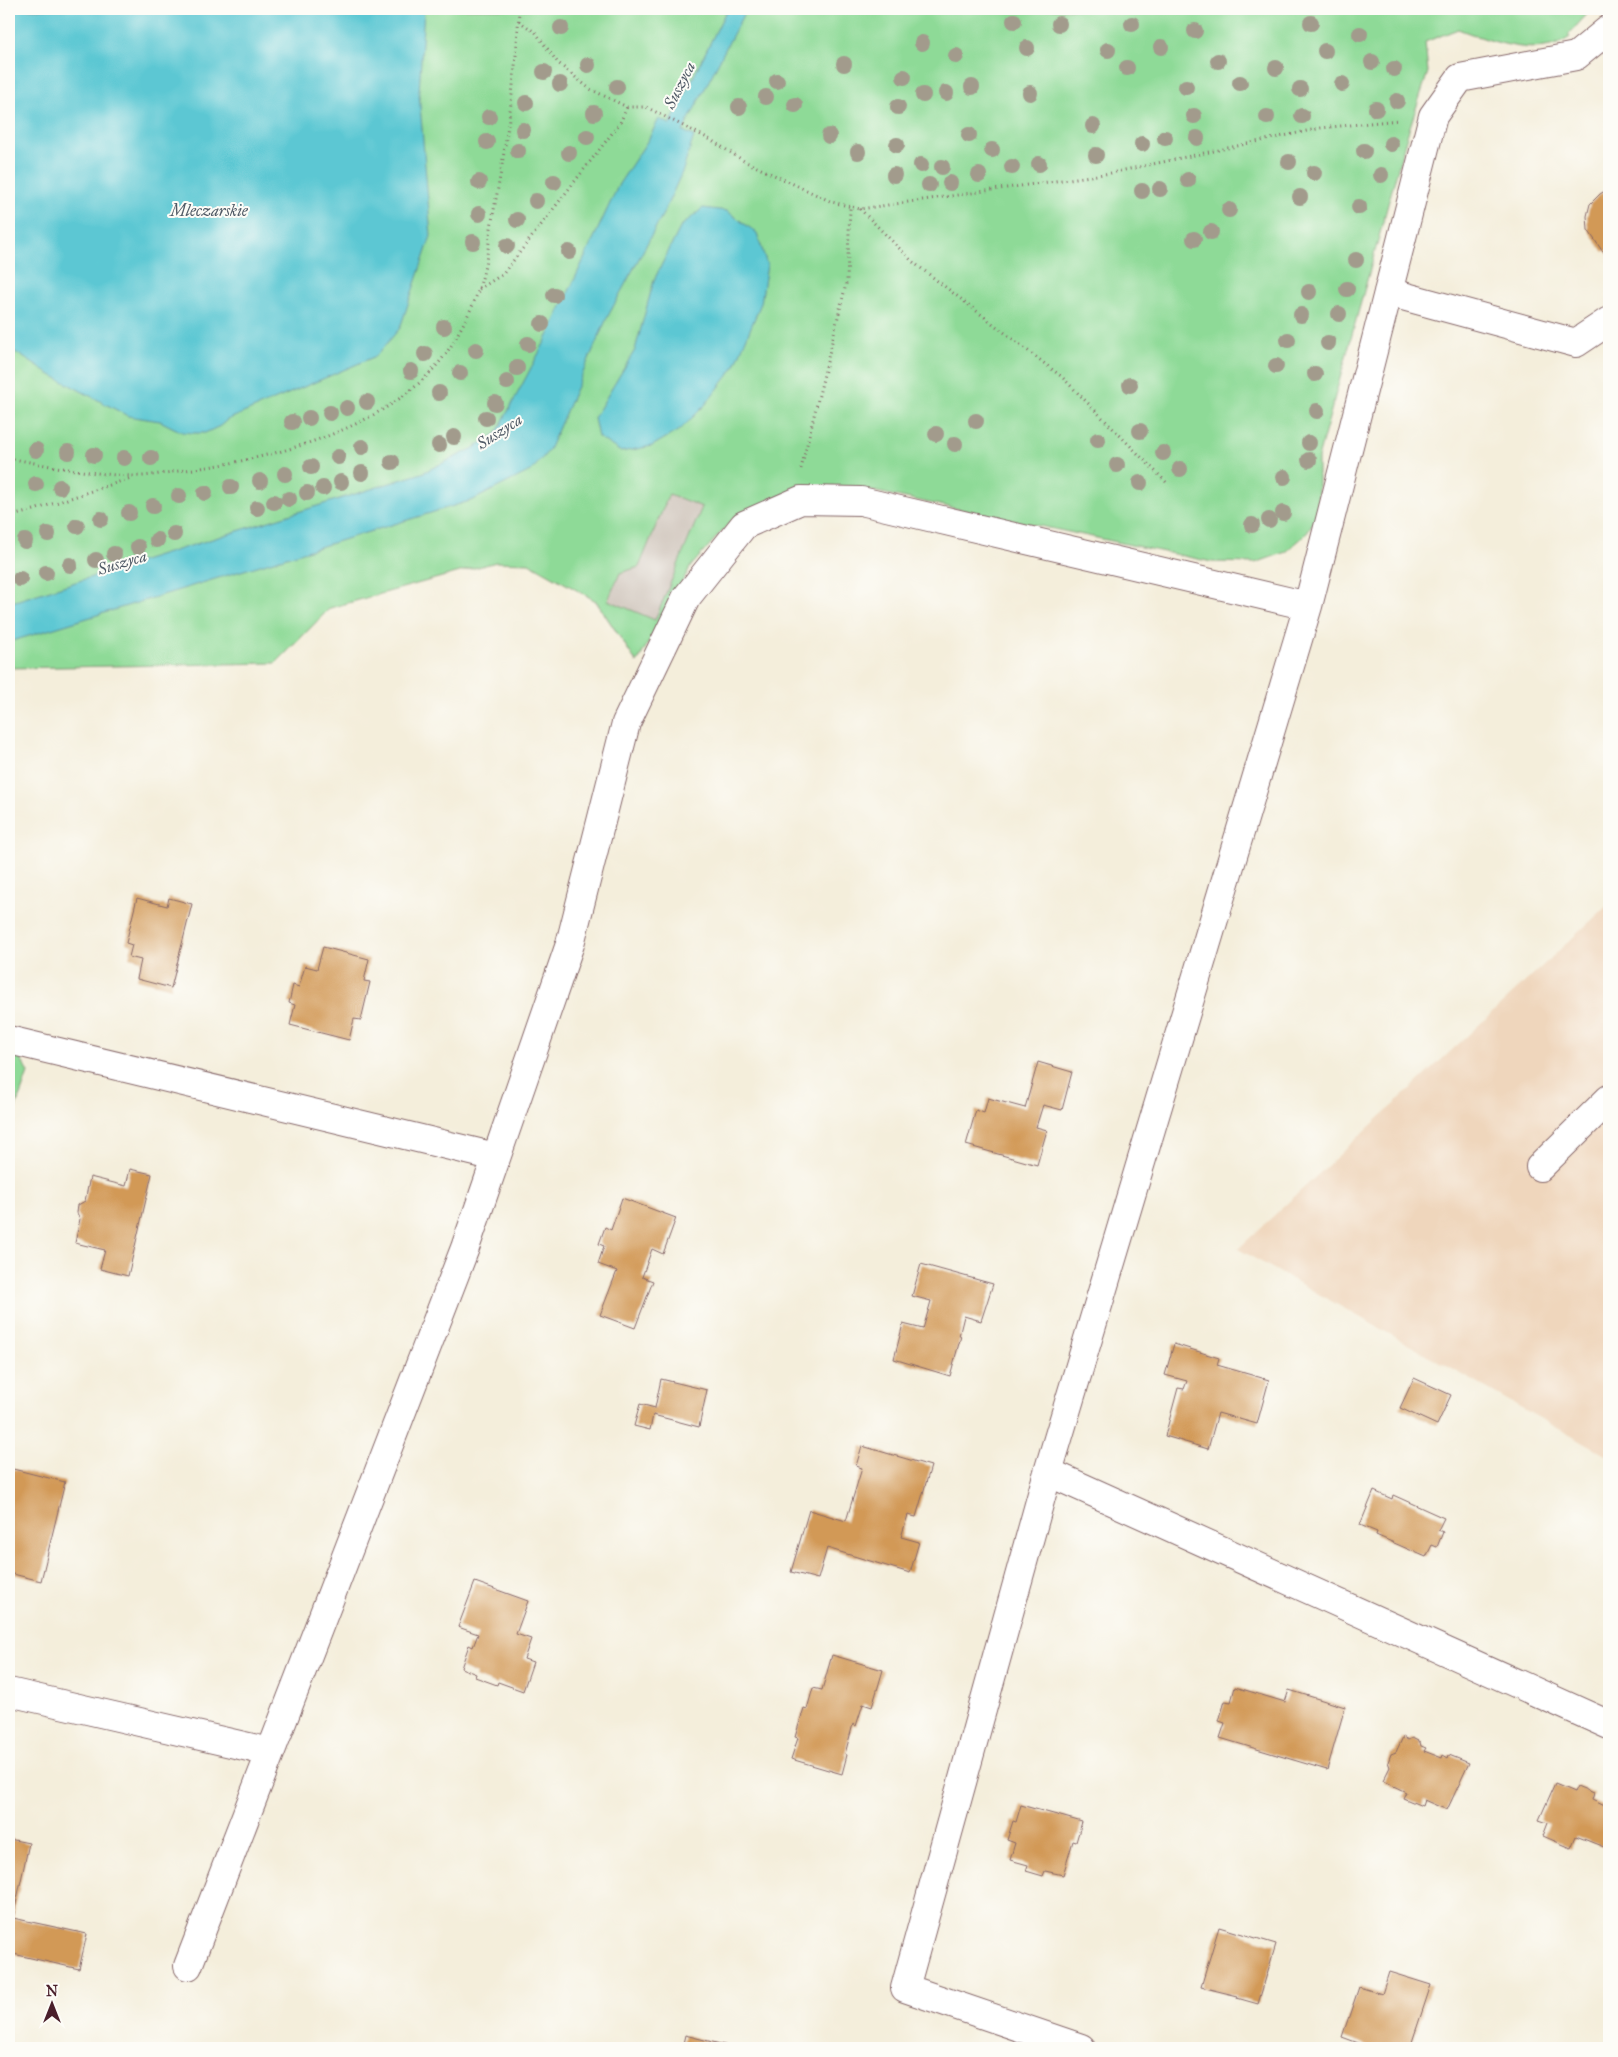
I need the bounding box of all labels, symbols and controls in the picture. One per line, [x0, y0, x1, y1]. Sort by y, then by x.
water label: Suszyca [659, 58, 699, 113]
water label: Mleczarskie [168, 201, 249, 220]
water label: Suszyca [472, 410, 526, 454]
water label: Suszyca [94, 546, 149, 579]
north arrow [28, 1980, 78, 2030]
text: N [46, 1983, 58, 2000]

